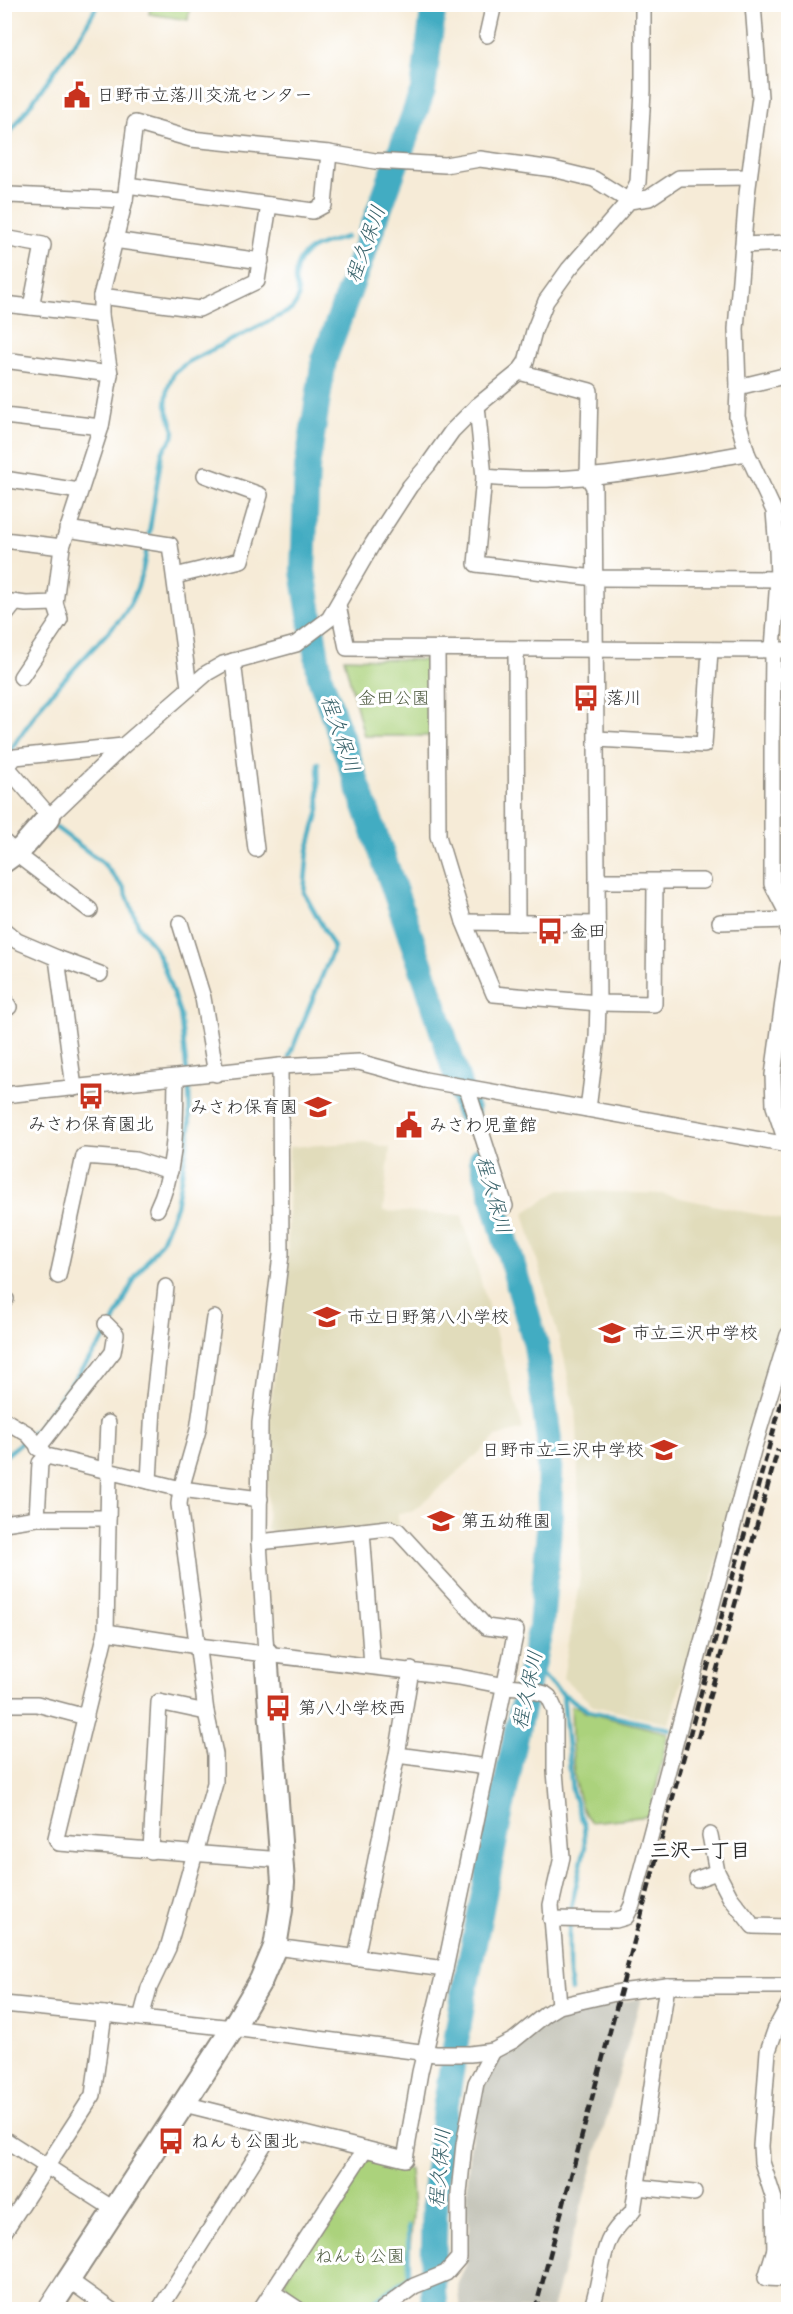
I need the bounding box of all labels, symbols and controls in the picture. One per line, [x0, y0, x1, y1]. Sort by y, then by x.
public building icon: 日野市立落川交流センター [62, 80, 92, 110]
place label: 日野市立落川交流センター [97, 85, 312, 106]
water label: 程久保川 [341, 202, 391, 286]
bus stop icon: 落川 [571, 683, 601, 713]
park label: 金田公園 [358, 688, 430, 709]
place label: 落川 [606, 688, 642, 709]
water label: 程久保川 [316, 692, 364, 776]
bus stop icon: 金田 [535, 916, 565, 946]
place label: 金田 [570, 921, 606, 942]
bus stop icon: みさわ保育園北 [76, 1081, 106, 1111]
school or university icon: みさわ保育園 [303, 1092, 333, 1122]
place label: みさわ保育園 [190, 1097, 298, 1118]
public building icon: みさわ児童館 [394, 1110, 424, 1140]
place label: みさわ保育園北 [28, 1114, 154, 1135]
place label: みさわ児童館 [429, 1115, 537, 1136]
water label: 程久保川 [470, 1153, 516, 1237]
school or university icon: 市立日野第八小学校 [312, 1302, 342, 1332]
place label: 市立日野第八小学校 [347, 1307, 509, 1328]
school or university icon: 市立三沢中学校 [597, 1318, 627, 1348]
place label: 市立三沢中学校 [632, 1323, 758, 1344]
school or university icon: 日野市立三沢中学校 [649, 1435, 679, 1465]
place label: 日野市立三沢中学校 [482, 1440, 644, 1461]
school or university icon: 第五幼稚園 [426, 1506, 456, 1536]
place label: 第五幼稚園 [461, 1511, 551, 1532]
water label: 程久保川 [508, 1648, 548, 1732]
bus stop icon: 第八小学校西 [263, 1693, 293, 1723]
place label: 第八小学校西 [298, 1698, 406, 1719]
district label: 三沢一丁目 [650, 1839, 750, 1863]
bus stop icon: ねんも公園北 [156, 2126, 186, 2156]
water label: 程久保川 [425, 2127, 455, 2209]
place label: ねんも公園北 [191, 2131, 299, 2152]
park label: ねんも公園 [315, 2246, 405, 2267]

